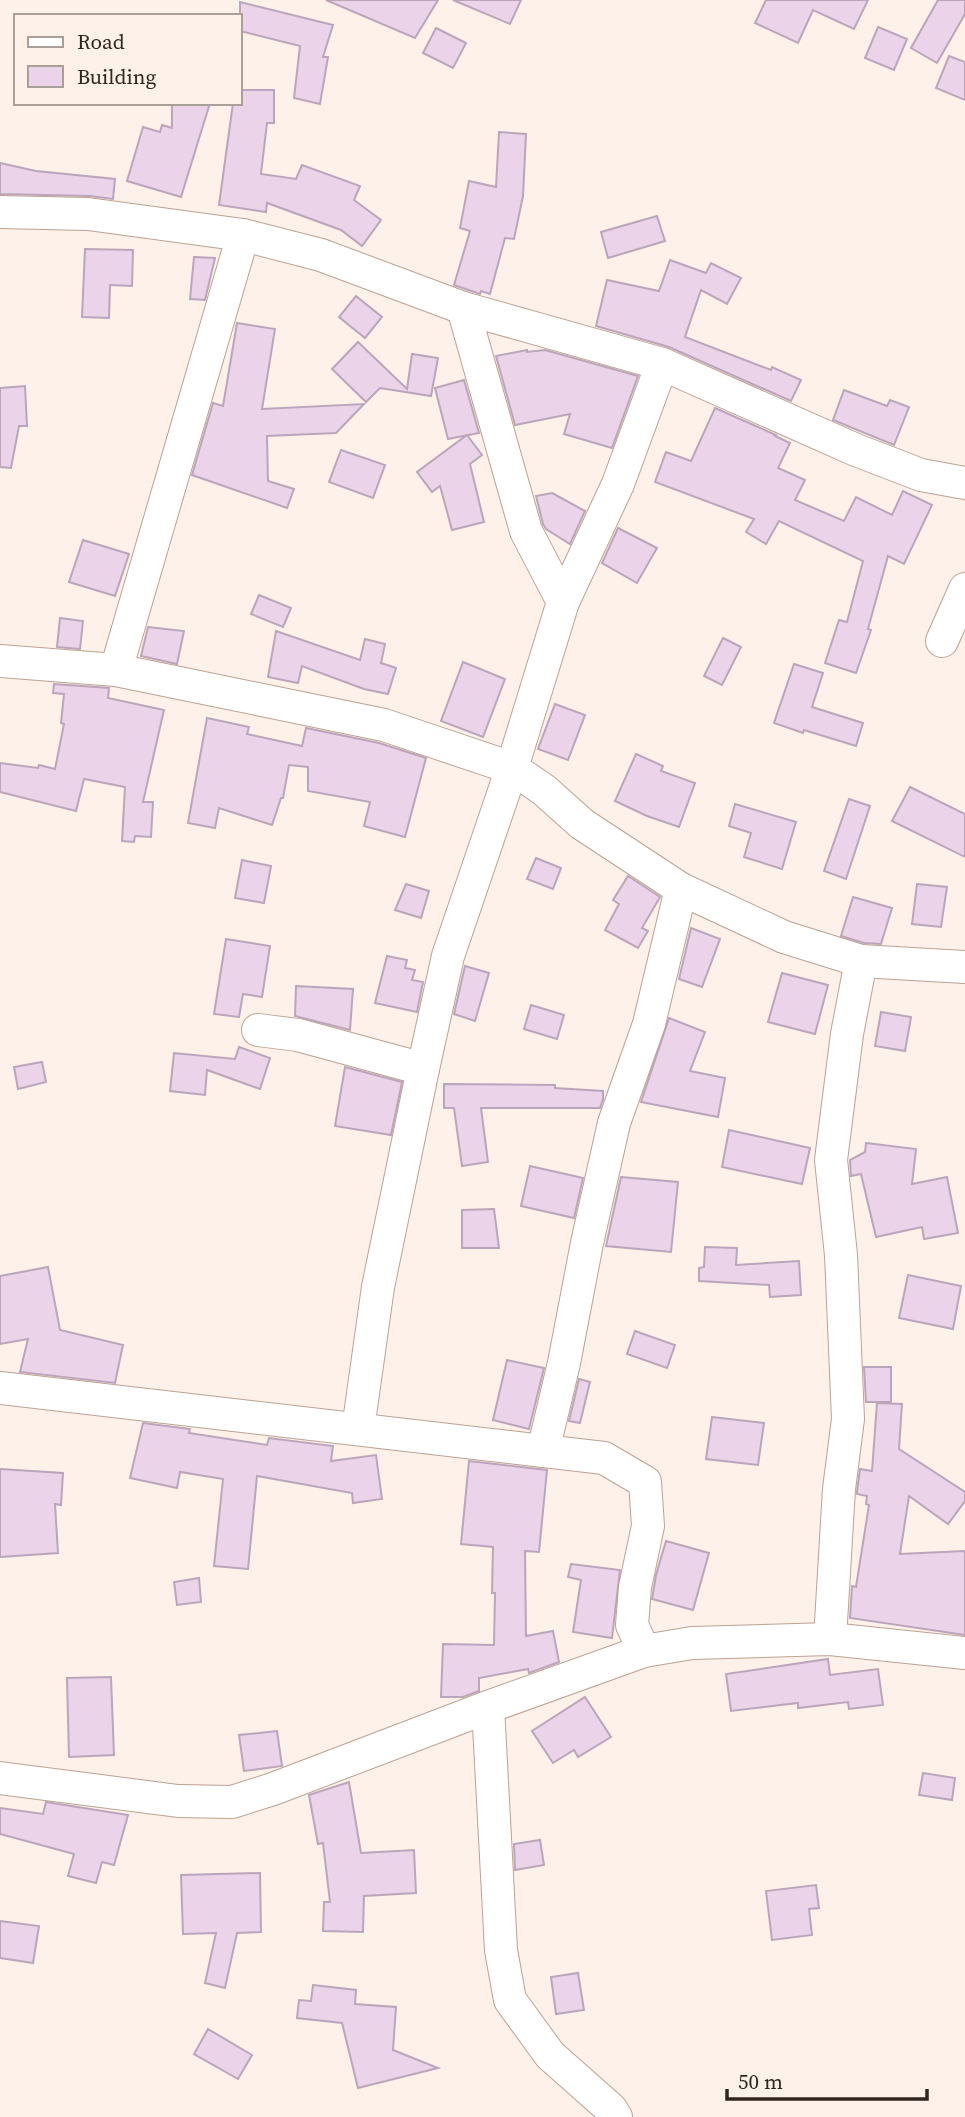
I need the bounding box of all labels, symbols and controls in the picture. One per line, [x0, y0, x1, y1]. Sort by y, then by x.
legend [14, 14, 242, 105]
text: Road [77, 27, 125, 56]
text: Building [77, 62, 156, 91]
scale bar [727, 2058, 926, 2102]
text: 50 m [738, 2067, 783, 2096]

